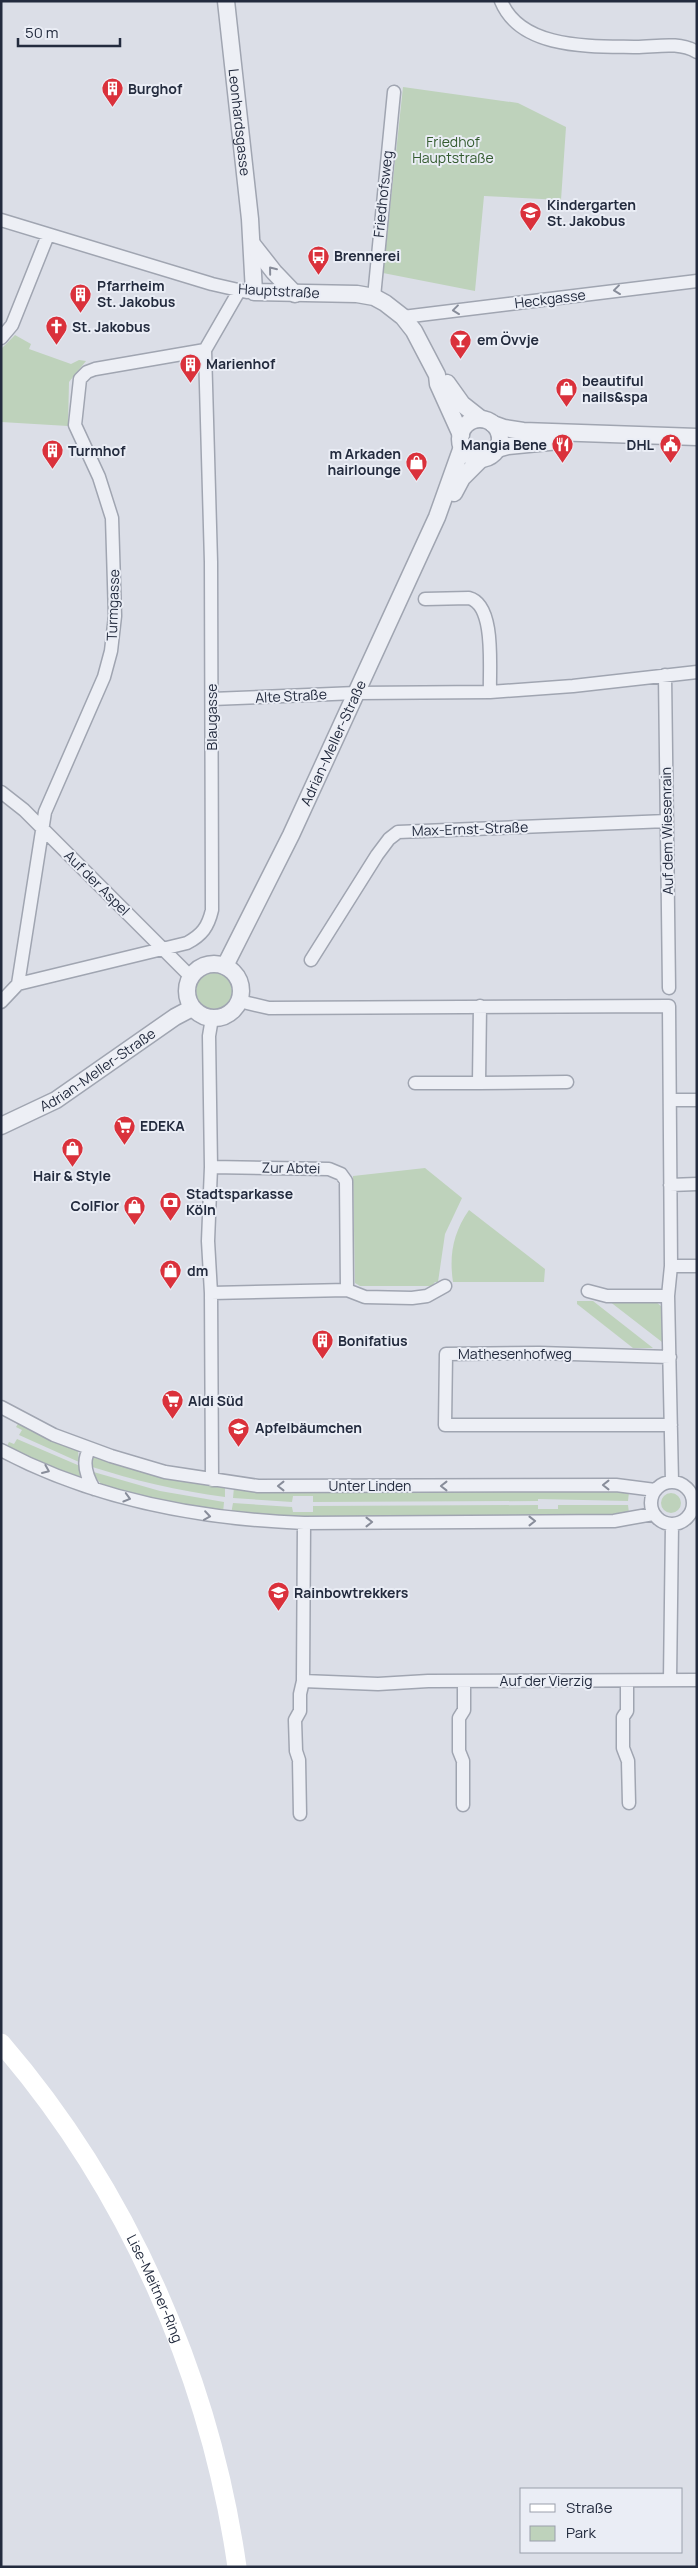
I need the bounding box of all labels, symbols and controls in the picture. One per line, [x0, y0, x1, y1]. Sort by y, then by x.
scale bar [18, 15, 120, 47]
text: 50 m [25, 22, 59, 43]
street label: Leonhardsgasse [225, 68, 255, 177]
building icon: Burghof [100, 77, 124, 108]
place label: Burghof [128, 79, 183, 98]
park label: Friedhof Hauptstraße [412, 132, 494, 167]
street label: Friedhofsweg [368, 149, 397, 238]
place label: Kindergarten St. Jakobus [547, 195, 636, 230]
school or university icon: Kindergarten St. Jakobus [519, 201, 543, 232]
bus stop icon: Brennerei [306, 244, 330, 275]
place label: Brennerei [334, 246, 400, 265]
one-way arrow [270, 267, 278, 276]
place label: Pfarrheim St. Jakobus [97, 276, 176, 311]
street label: Hauptstraße [238, 279, 320, 302]
building icon: Pfarrheim St. Jakobus [69, 282, 93, 313]
one-way arrow [613, 284, 621, 295]
street label: Heckgasse [513, 285, 587, 312]
one-way arrow [451, 305, 460, 315]
church icon: St. Jakobus [44, 315, 68, 346]
place label: St. Jakobus [72, 317, 151, 336]
bar icon: em Övvje [449, 328, 473, 359]
place label: em Övvje [477, 330, 539, 349]
building icon: Marienhof [178, 352, 202, 383]
place label: Marienhof [206, 354, 276, 373]
place label: beautiful nails&spa [582, 371, 648, 406]
shop icon: beautiful nails&spa [554, 377, 578, 408]
restaurant icon: Mangia Bene [551, 433, 575, 464]
public building icon: DHL [658, 433, 682, 464]
place label: Mangia Bene [461, 435, 547, 454]
place label: DHL [627, 435, 655, 454]
building icon: Turmhof [40, 439, 64, 470]
place label: Turmhof [68, 441, 126, 460]
place label: m Arkaden hairlounge [328, 444, 401, 479]
shop icon: m Arkaden hairlounge [405, 450, 429, 481]
street label: Turmgasse [102, 569, 123, 641]
street label: Adrian-Meller-Straße [296, 677, 370, 809]
street label: Blaugasse [202, 684, 221, 750]
street label: Alte Straße [255, 684, 327, 707]
street label: Auf dem Wiesenrain [656, 767, 677, 895]
street label: Max-Ernst-Straße [412, 817, 528, 840]
street label: Auf der Aspel [61, 846, 134, 919]
street label: Adrian-Meller-Straße [36, 1023, 159, 1115]
supermarket icon: EDEKA [112, 1114, 136, 1145]
place label: EDEKA [140, 1116, 185, 1135]
shop icon: Hair & Style [60, 1136, 84, 1167]
street label: Zur Abtei [261, 1157, 321, 1178]
place label: Hair & Style [33, 1166, 111, 1185]
place label: Stadtsparkasse Köln [186, 1184, 293, 1219]
bank icon: Stadtsparkasse Köln [158, 1190, 182, 1221]
shop icon: ColFlor [123, 1194, 147, 1225]
place label: ColFlor [71, 1196, 119, 1215]
shop icon: dm [159, 1259, 183, 1290]
place label: dm [187, 1261, 208, 1280]
building icon: Bonifatius [310, 1329, 334, 1360]
place label: Bonifatius [338, 1331, 408, 1350]
street label: Mathesenhofweg [458, 1344, 572, 1363]
supermarket icon: Aldi Süd [160, 1389, 184, 1420]
place label: Aldi Süd [188, 1391, 243, 1410]
school or university icon: Apfelbäumchen [227, 1416, 251, 1447]
place label: Apfelbäumchen [255, 1418, 362, 1437]
one-way arrow [41, 1463, 50, 1474]
street label: Unter Linden [329, 1476, 411, 1495]
one-way arrow [602, 1480, 610, 1490]
one-way arrow [277, 1481, 285, 1491]
one-way arrow [440, 1481, 448, 1491]
one-way arrow [122, 1493, 130, 1503]
one-way arrow [204, 1510, 212, 1521]
one-way arrow [528, 1516, 536, 1526]
one-way arrow [366, 1517, 374, 1528]
school or university icon: Rainbowtrekkers [266, 1581, 290, 1612]
place label: Rainbowtrekkers [294, 1583, 409, 1602]
street label: Auf der Vierzig [500, 1671, 592, 1690]
street label: Lise-Meitner-Ring [123, 2231, 188, 2345]
legend [520, 2488, 683, 2553]
text: Straße [566, 2497, 613, 2518]
text: Park [566, 2522, 596, 2543]

